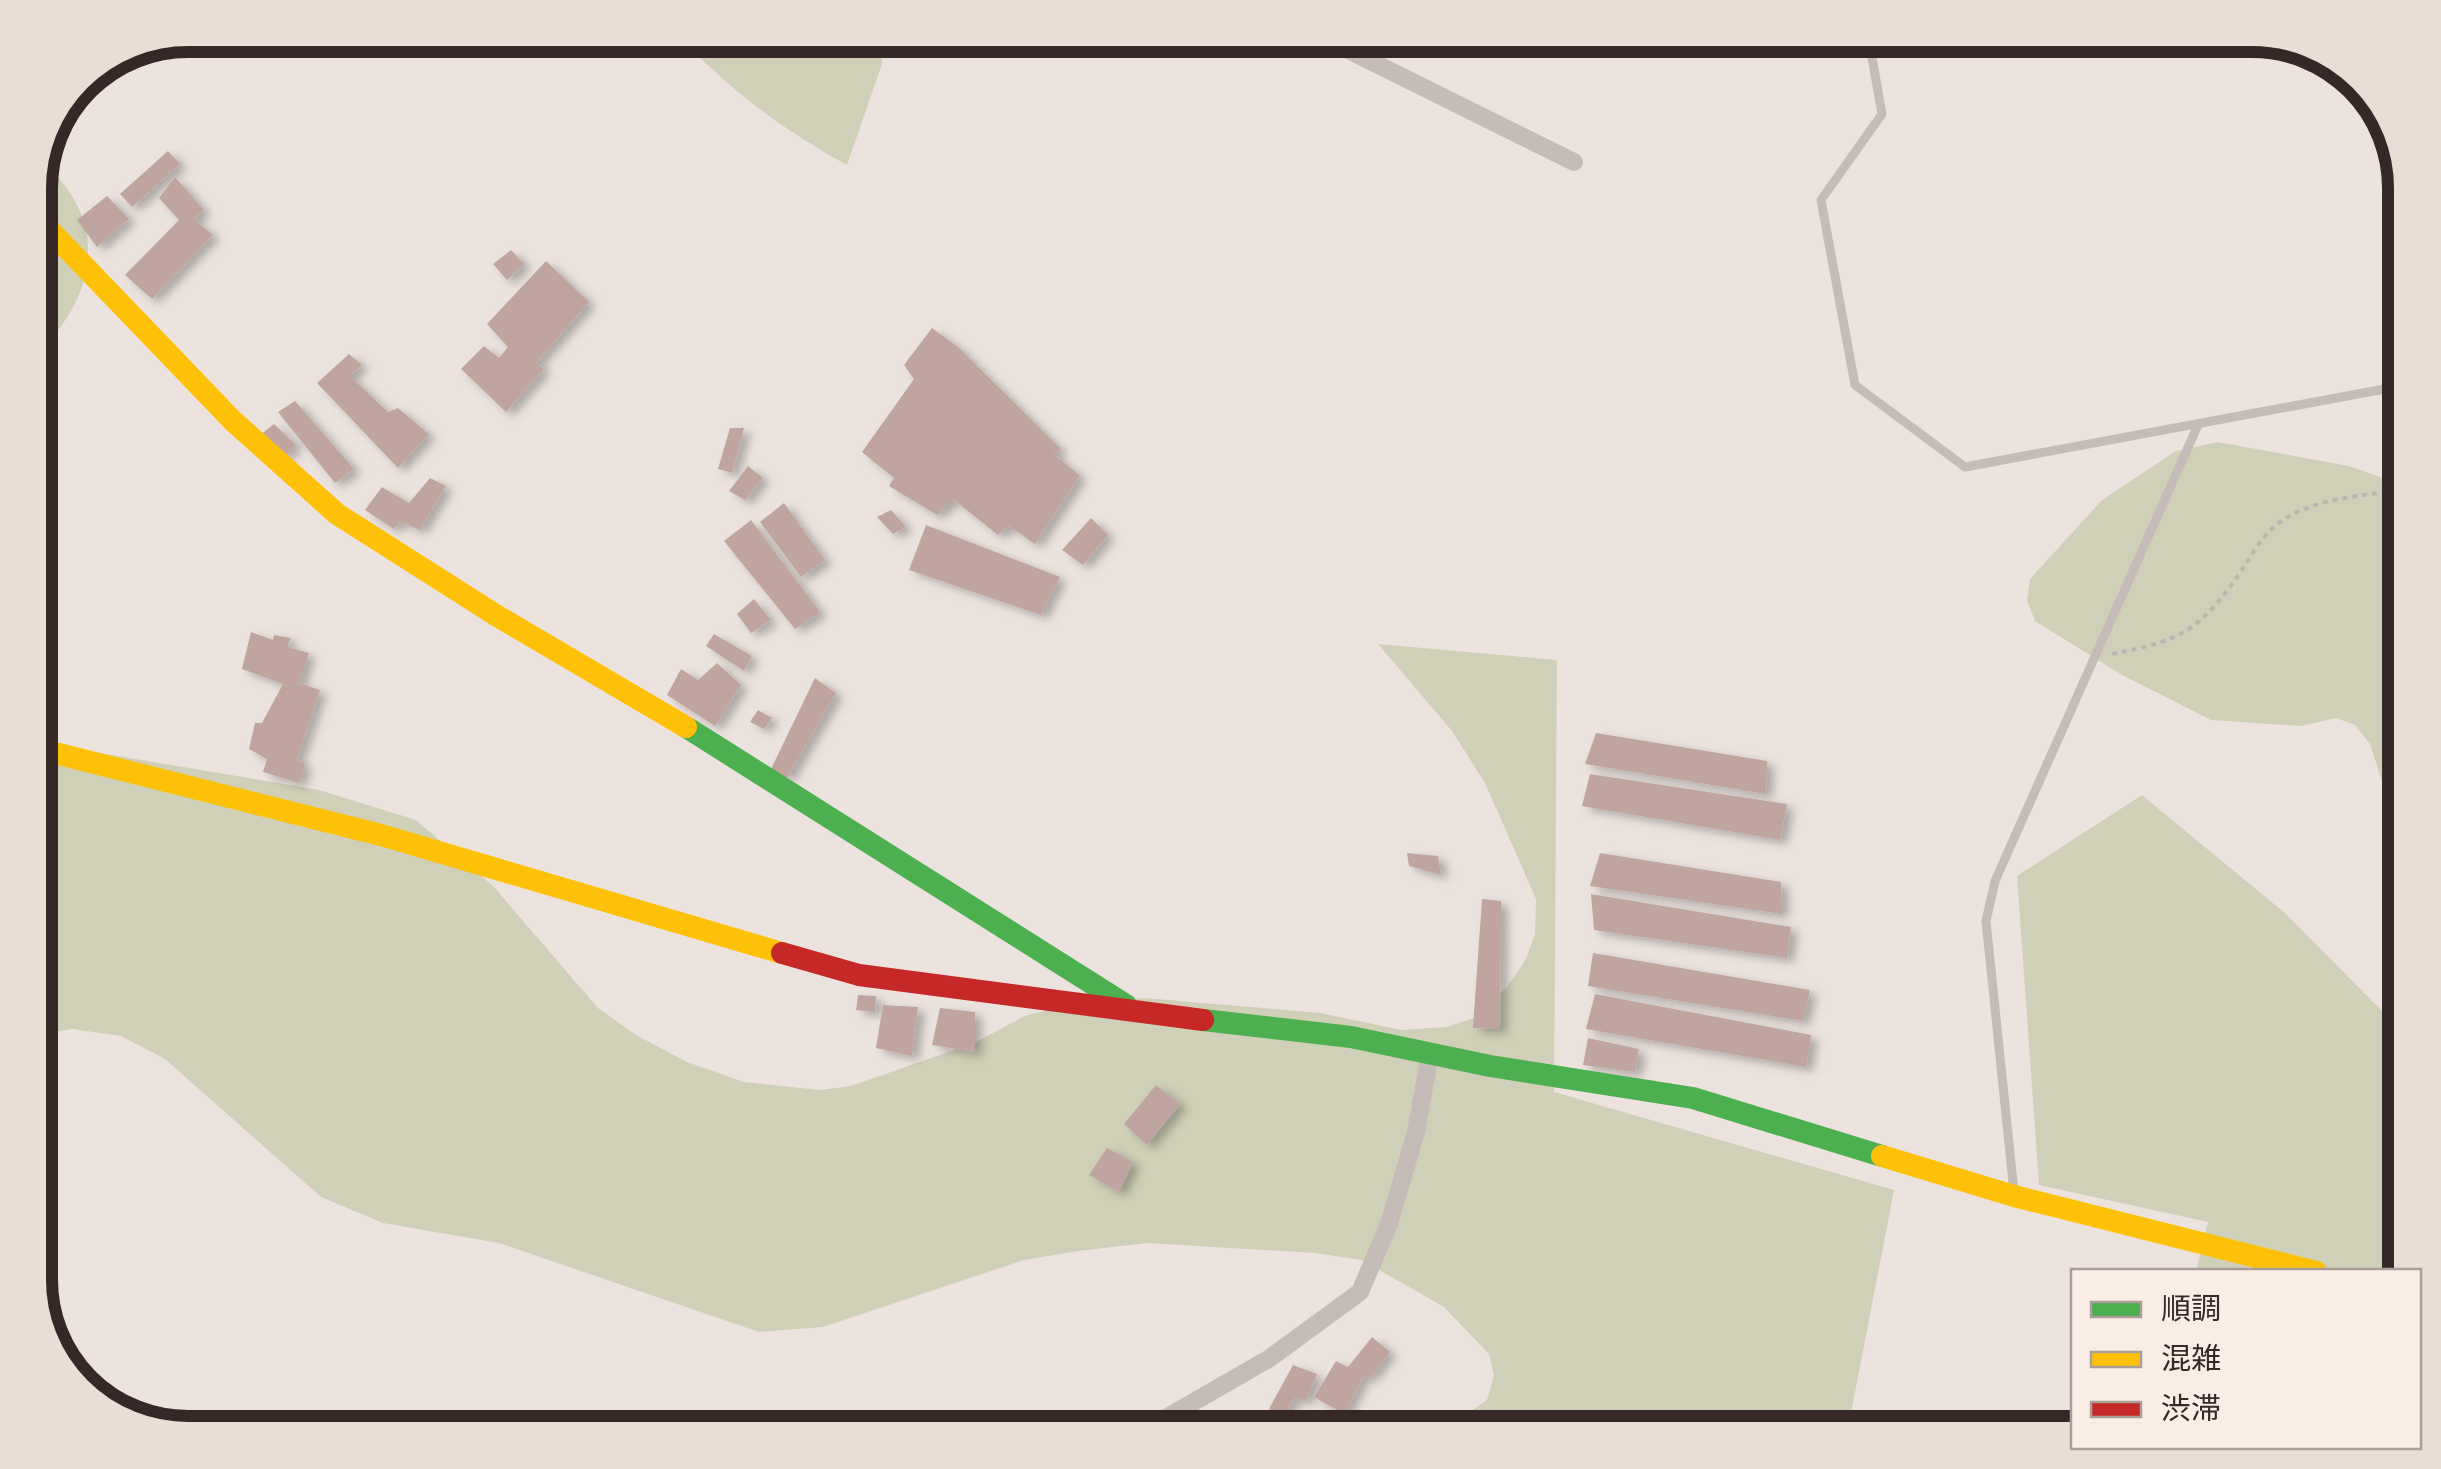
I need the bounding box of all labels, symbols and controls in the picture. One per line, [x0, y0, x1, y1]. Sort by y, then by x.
legend [2071, 1269, 2421, 1449]
text: 順調 [2161, 1287, 2221, 1330]
text: 混雑 [2161, 1337, 2221, 1380]
text: 渋滞 [2161, 1387, 2221, 1430]

